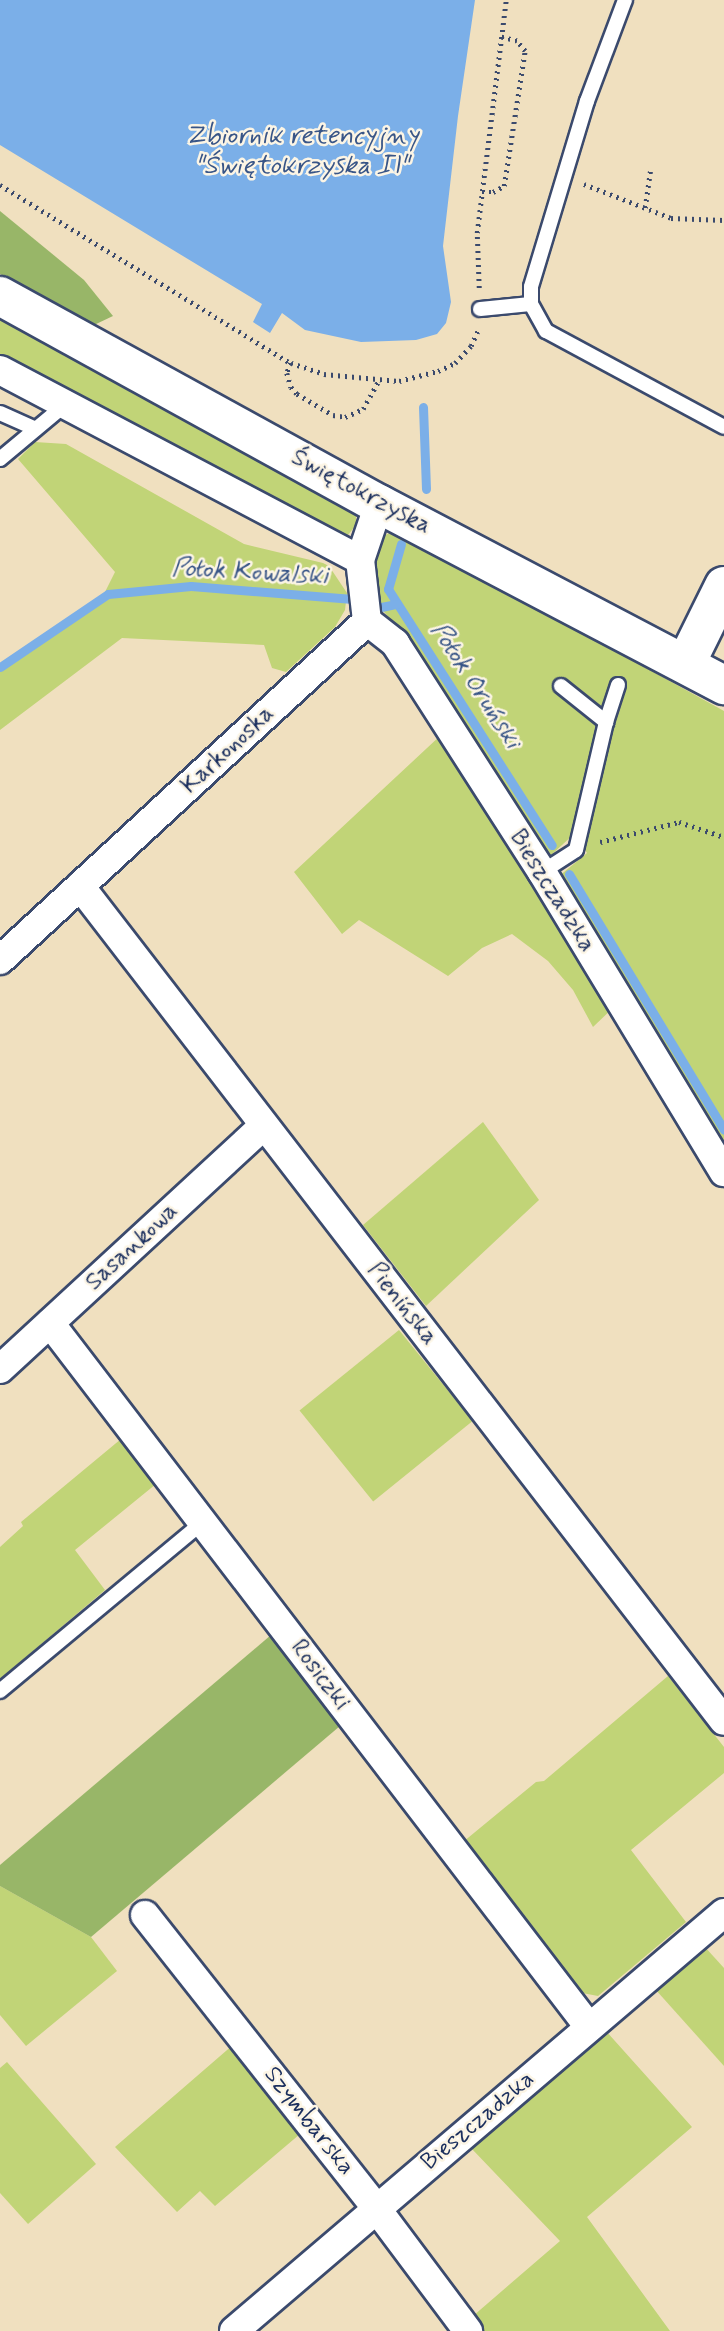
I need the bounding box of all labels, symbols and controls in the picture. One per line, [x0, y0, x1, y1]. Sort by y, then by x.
water label: Zbiornik retencyjny "Świętokrzyska II" [190, 121, 414, 182]
street label: Świętokrzyska [286, 443, 436, 541]
water label: Potok Kowalski [171, 553, 329, 593]
water label: Potok Oruński [423, 618, 527, 754]
street label: Karkonoska [176, 700, 280, 800]
street label: Bieszczadzka [503, 824, 601, 958]
street label: Sasankowa [80, 1197, 184, 1297]
street label: Pienińska [361, 1257, 443, 1351]
street label: Rosiczki [284, 1634, 356, 1716]
street label: Szymbarska [258, 2061, 360, 2181]
street label: Bieszczadzka [415, 2065, 541, 2177]

